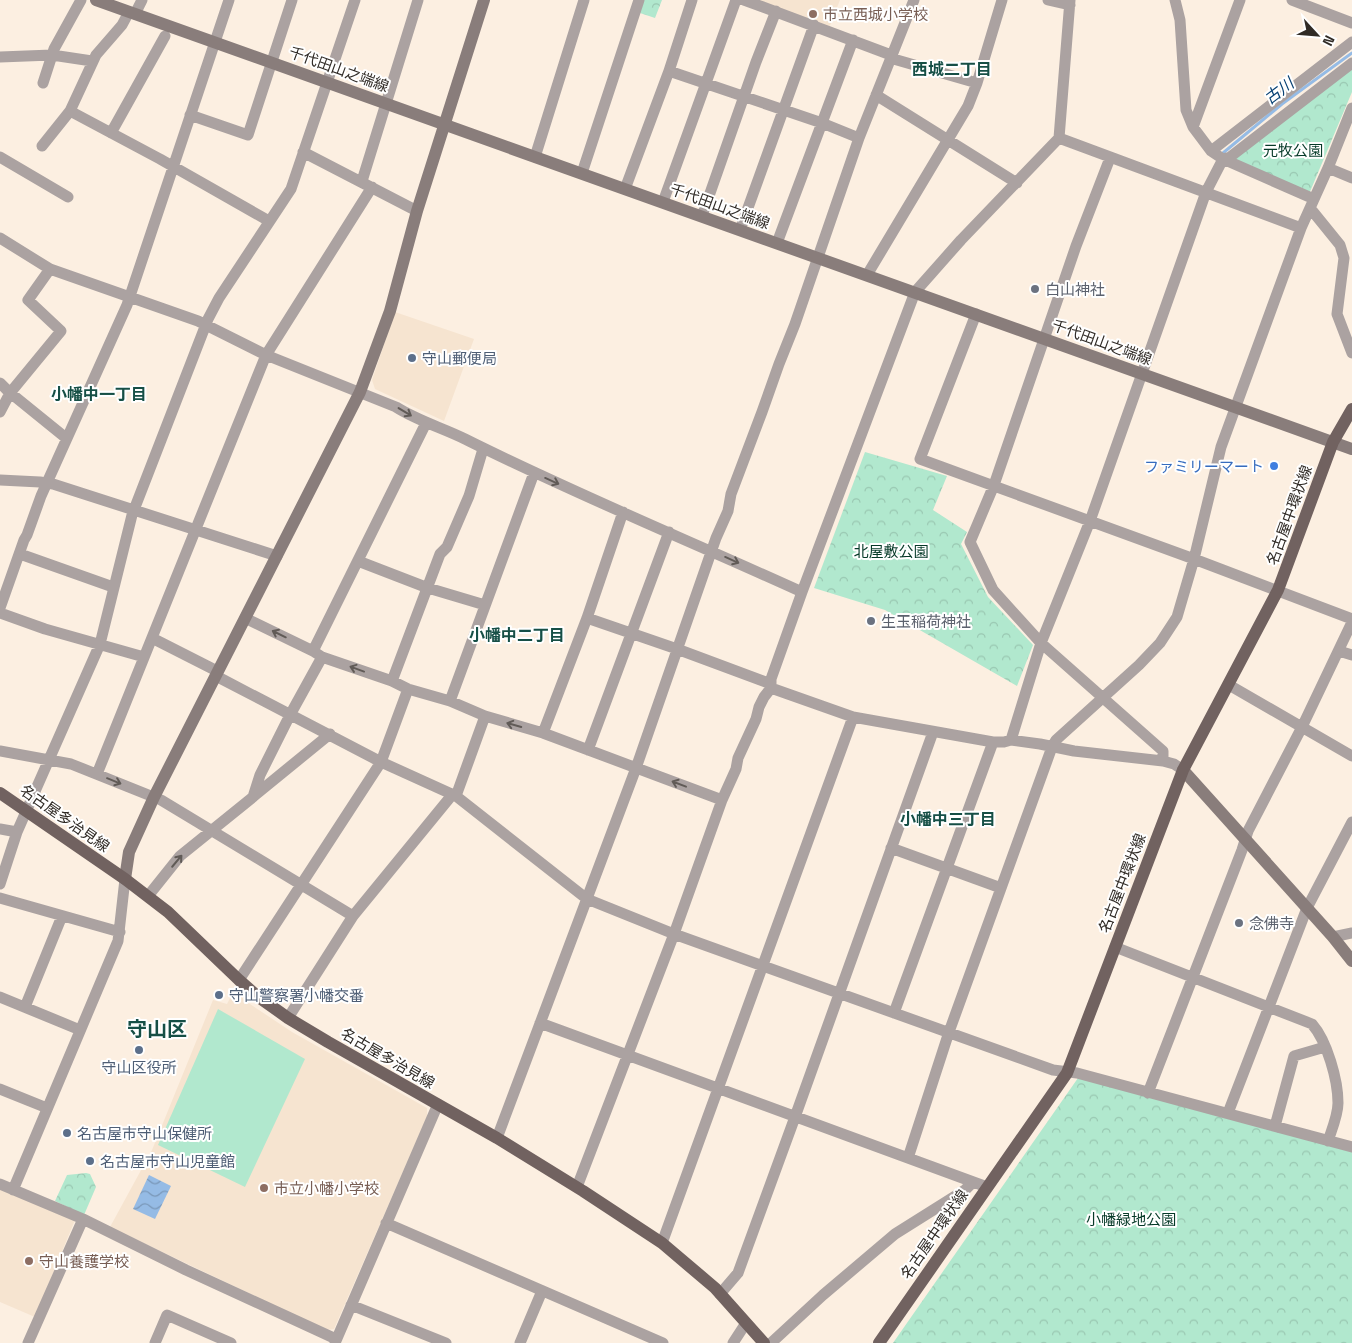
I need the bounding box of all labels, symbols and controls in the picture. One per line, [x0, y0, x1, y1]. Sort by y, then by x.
place label: 市立西城小学校 [823, 5, 928, 24]
marker: 市立西城小学校 [807, 8, 819, 20]
north arrow [1292, 10, 1342, 60]
text: N [1319, 33, 1339, 49]
street label: 千代田山之端線 [286, 42, 392, 96]
district label: 西城二丁目 [912, 59, 992, 80]
water label: 古川 [1260, 72, 1300, 109]
park label: 元牧公園 [1263, 141, 1323, 160]
street label: 千代田山之端線 [667, 179, 773, 233]
place label: 白山神社 [1045, 280, 1105, 299]
marker: 白山神社 [1029, 283, 1041, 295]
street label: 千代田山之端線 [1049, 315, 1155, 369]
place label: 守山郵便局 [422, 349, 497, 368]
marker: 守山郵便局 [406, 352, 418, 364]
district label: 小幡中一丁目 [51, 384, 147, 405]
one-way arrow [397, 408, 411, 418]
place label: ファミリーマート [1144, 457, 1264, 476]
marker: ファミリーマート [1268, 460, 1280, 472]
street label: 名古屋中環状線 [1262, 462, 1316, 568]
one-way arrow [544, 476, 559, 486]
park label: 北屋敷公園 [853, 542, 929, 561]
one-way arrow [725, 556, 740, 566]
place label: 生玉稲荷神社 [881, 612, 971, 631]
marker: 生玉稲荷神社 [865, 615, 877, 627]
district label: 小幡中二丁目 [469, 625, 565, 646]
one-way arrow [272, 629, 287, 638]
one-way arrow [350, 664, 365, 673]
one-way arrow [506, 719, 522, 729]
one-way arrow [106, 777, 122, 786]
one-way arrow [672, 779, 687, 788]
street label: 名古屋多治見線 [17, 780, 113, 856]
district label: 小幡中三丁目 [900, 809, 996, 830]
street label: 名古屋中環状線 [1094, 831, 1150, 935]
one-way arrow [171, 854, 182, 867]
place label: 念佛寺 [1249, 914, 1294, 933]
marker: 念佛寺 [1233, 917, 1245, 929]
place label: 守山警察署小幡交番 [229, 986, 364, 1005]
marker: 守山警察署小幡交番 [213, 989, 225, 1001]
district label: 守山区 [127, 1016, 187, 1042]
street label: 名古屋多治見線 [338, 1024, 438, 1092]
marker: 守山区役所 [133, 1044, 145, 1056]
place label: 守山区役所 [101, 1058, 177, 1077]
place label: 名古屋市守山保健所 [77, 1124, 212, 1143]
marker: 名古屋市守山保健所 [61, 1127, 73, 1139]
place label: 名古屋市守山児童館 [100, 1152, 235, 1171]
marker: 名古屋市守山児童館 [84, 1155, 96, 1167]
place label: 市立小幡小学校 [274, 1179, 379, 1198]
marker: 市立小幡小学校 [258, 1182, 270, 1194]
street label: 名古屋中環状線 [896, 1186, 972, 1282]
park label: 小幡緑地公園 [1086, 1210, 1176, 1229]
place label: 守山養護学校 [39, 1252, 129, 1271]
marker: 守山養護学校 [23, 1255, 35, 1267]

